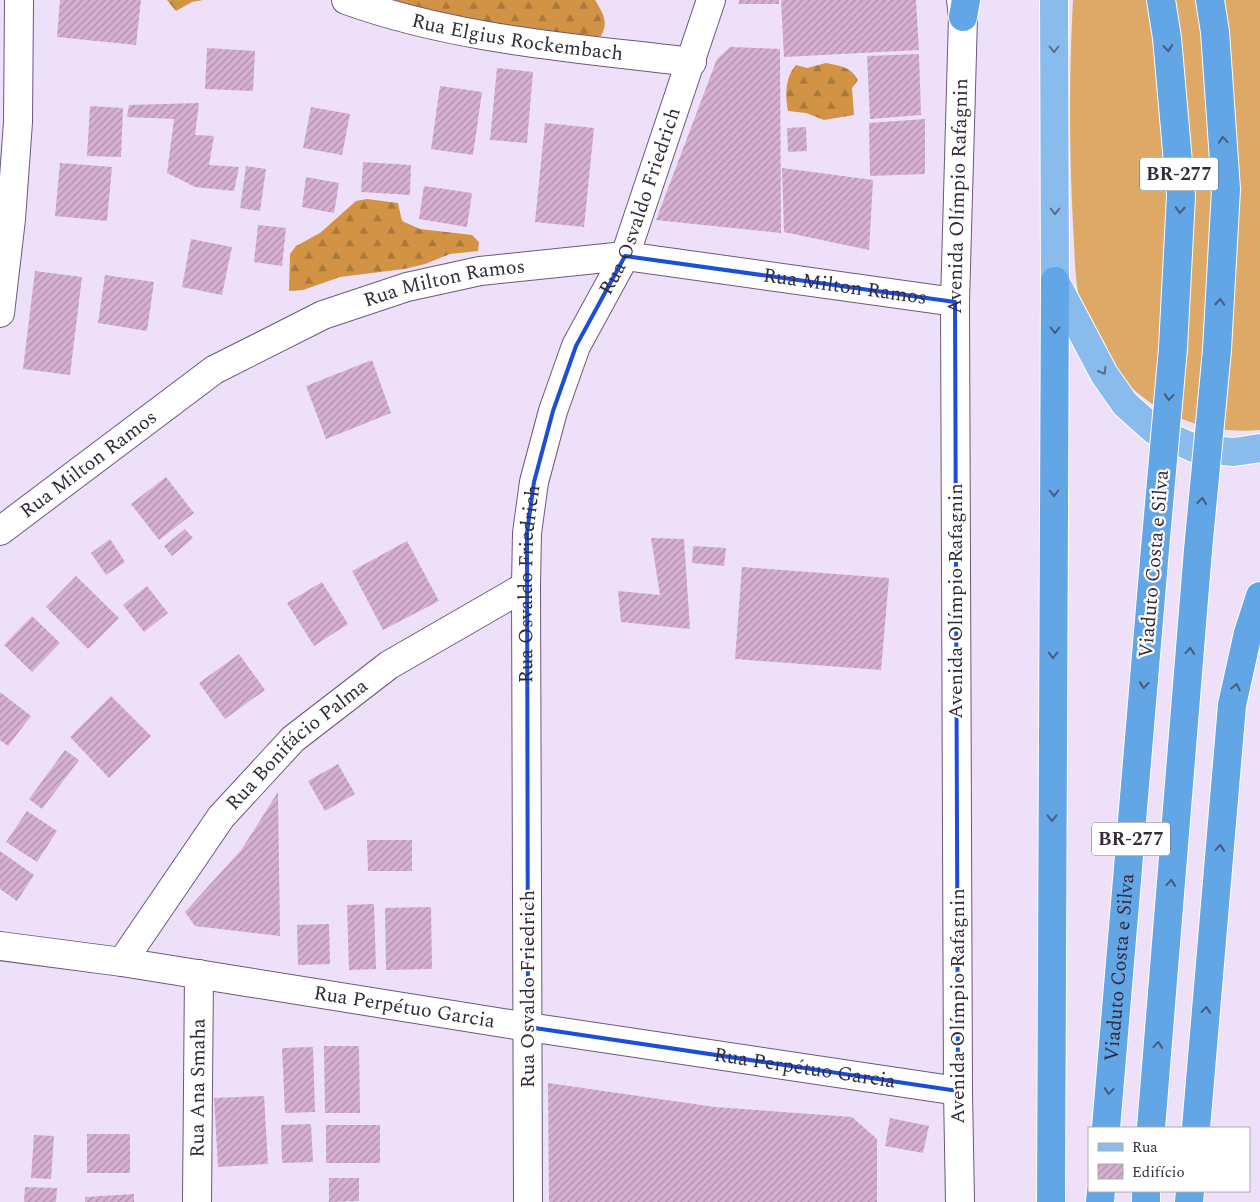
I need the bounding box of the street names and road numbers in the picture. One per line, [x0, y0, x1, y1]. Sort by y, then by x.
street label: Rua Elgius Rockembach [409, 6, 625, 69]
street label: Avenida Olímpio Rafagnin [940, 78, 976, 314]
street label: Rua Osvaldo Friedrich [591, 104, 689, 301]
road number: BR-277 [1140, 157, 1218, 190]
street label: Rua Milton Ramos [360, 251, 527, 315]
street label: Rua Milton Ramos [761, 260, 929, 313]
street label: Rua Milton Ramos [14, 403, 164, 526]
street label: Viaduto Costa e Silva [1131, 469, 1177, 659]
street label: Rua Osvaldo Friedrich [511, 483, 548, 683]
street label: Avenida Olímpio Rafagnin [941, 483, 971, 719]
street label: Rua Bonifácio Palma [219, 671, 375, 817]
road number: BR-277 [1092, 822, 1170, 856]
street label: Viaduto Costa e Silva [1097, 872, 1142, 1063]
street label: Avenida Olímpio Rafagnin [943, 888, 973, 1124]
street label: Rua Osvaldo Friedrich [513, 890, 543, 1088]
street label: Rua Perpétuo Garcia [311, 978, 497, 1037]
street label: Rua Ana Smaha [182, 1018, 214, 1158]
street label: Rua Perpétuo Garcia [712, 1040, 898, 1097]

